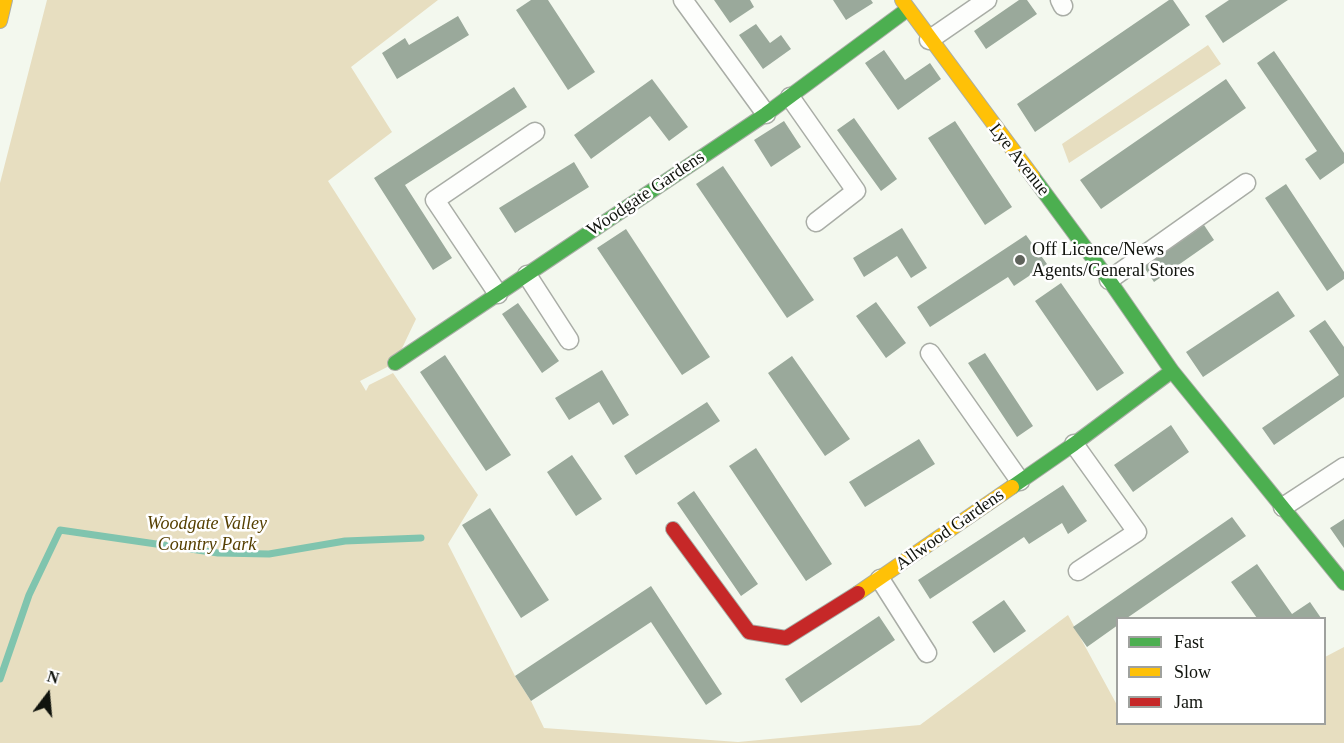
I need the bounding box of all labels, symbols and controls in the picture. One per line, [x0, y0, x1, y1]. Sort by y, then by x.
street label: Lye Avenue [984, 119, 1054, 201]
street label: Woodgate Gardens [583, 147, 709, 241]
place label: Off Licence/News Agents/General Stores [1032, 239, 1194, 282]
marker: Off Licence/News Agents/General Stores [1013, 253, 1027, 267]
street label: Allwood Gardens [892, 485, 1008, 575]
park label: Woodgate Valley Country Park [147, 513, 267, 556]
legend [1116, 617, 1326, 725]
text: Fast [1174, 632, 1204, 652]
text: Slow [1174, 662, 1211, 682]
north arrow [18, 665, 78, 725]
text: N [45, 667, 61, 687]
text: Jam [1174, 692, 1203, 712]

